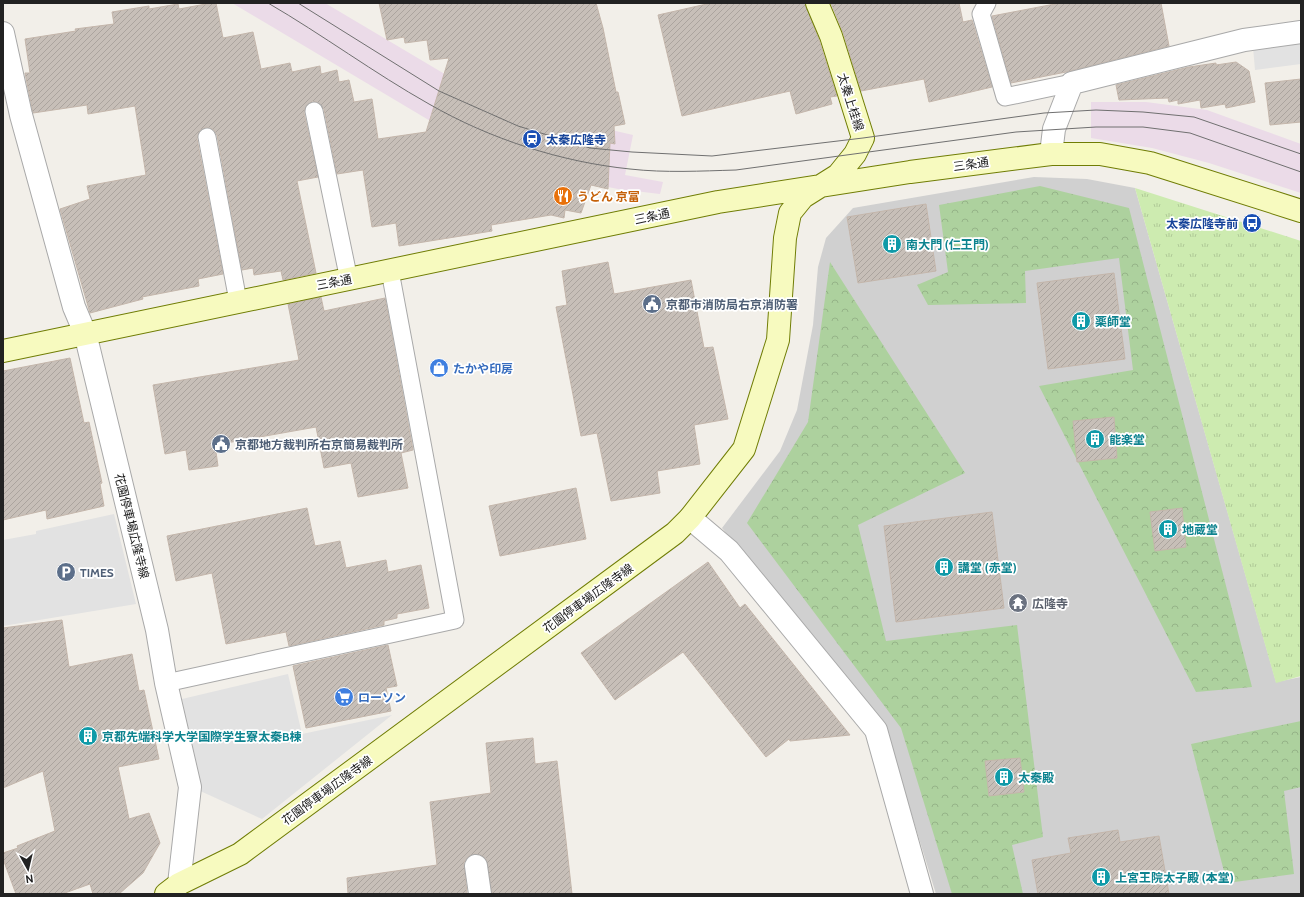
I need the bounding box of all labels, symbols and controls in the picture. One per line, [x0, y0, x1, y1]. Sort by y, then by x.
street label: 太秦上桂線 [835, 71, 867, 133]
station icon: 太秦広隆寺 [521, 128, 543, 150]
place label: 太秦広隆寺 [546, 132, 606, 147]
street label: 三条通 [952, 154, 990, 174]
restaurant icon: うどん 京富 [552, 185, 574, 207]
place label: うどん 京富 [577, 189, 640, 204]
street label: 三条通 [633, 205, 671, 227]
bus stop icon: 太秦広隆寺前 [1241, 212, 1263, 234]
place label: 太秦広隆寺前 [1166, 216, 1238, 231]
building icon: 南大門 (仁王門) [881, 233, 903, 255]
place label: 南大門 (仁王門) [906, 237, 989, 252]
street label: 三条通 [315, 271, 353, 293]
public building icon: 京都市消防局右京消防署 [641, 293, 663, 315]
place label: 京都市消防局右京消防署 [666, 297, 798, 312]
building icon: 薬師堂 [1070, 310, 1092, 332]
place label: 薬師堂 [1095, 314, 1131, 329]
shop icon: たかや印房 [428, 357, 450, 379]
place label: たかや印房 [453, 361, 513, 376]
building icon: 能楽堂 [1084, 428, 1106, 450]
place label: 能楽堂 [1109, 432, 1145, 447]
public building icon: 京都地方裁判所右京簡易裁判所 [210, 433, 232, 455]
place label: 京都地方裁判所右京簡易裁判所 [235, 437, 403, 452]
street label: 花園停車場広隆寺線 [112, 472, 152, 580]
building icon: 地蔵堂 [1157, 518, 1179, 540]
place label: 地蔵堂 [1182, 522, 1218, 537]
building icon: 講堂 (赤堂) [933, 556, 955, 578]
street label: 花園停車場広隆寺線 [540, 560, 636, 636]
place label: 講堂 (赤堂) [958, 560, 1017, 575]
parking icon: TIMES [55, 561, 77, 583]
place label: TIMES [80, 565, 114, 580]
temple icon: 広隆寺 [1007, 592, 1029, 614]
place label: 広隆寺 [1032, 596, 1068, 611]
supermarket icon: ローソン [333, 686, 355, 708]
place label: ローソン [358, 690, 406, 705]
building icon: 京都先端科学大学国際学生寮太秦B棟 [77, 725, 99, 747]
place label: 京都先端科学大学国際学生寮太秦B棟 [102, 729, 302, 744]
street label: 花園停車場広隆寺線 [279, 752, 375, 828]
building icon: 太秦殿 [993, 766, 1015, 788]
place label: 太秦殿 [1018, 770, 1054, 785]
north arrow [8, 849, 48, 889]
building icon: 上宮王院太子殿 (本堂) [1090, 866, 1112, 888]
place label: 上宮王院太子殿 (本堂) [1115, 870, 1234, 885]
text: N [25, 871, 34, 886]

